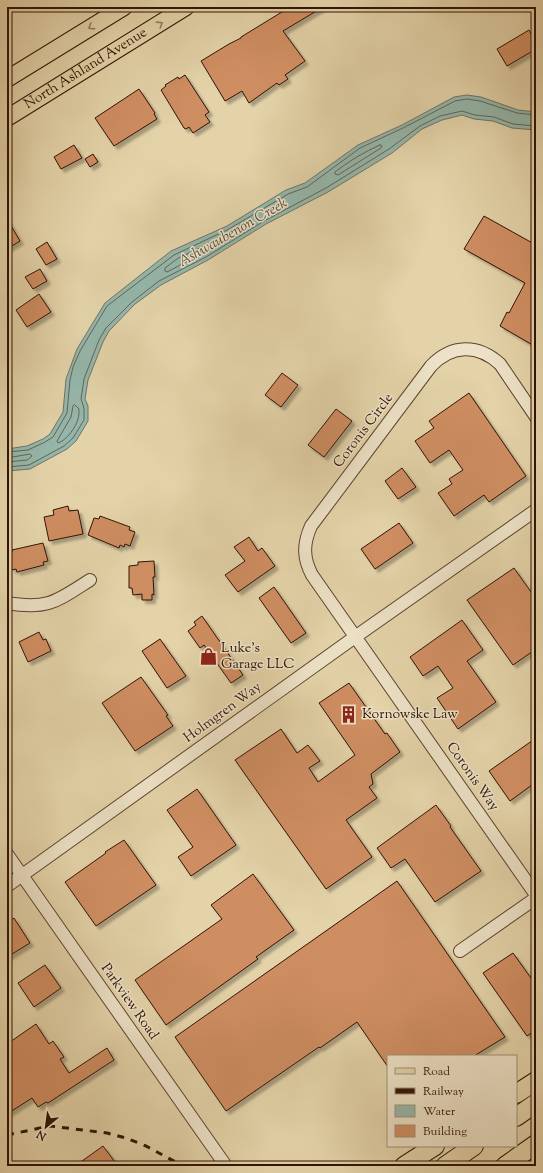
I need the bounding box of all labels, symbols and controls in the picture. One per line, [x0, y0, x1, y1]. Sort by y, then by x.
one-way arrow [155, 22, 162, 29]
street label: North Ashland Avenue [21, 23, 151, 115]
one-way arrow [88, 23, 95, 30]
water label: Ashwaubenon Creek [175, 193, 292, 273]
street label: Coronis Circle [329, 389, 399, 473]
place label: Luke's Garage LLC [221, 639, 295, 675]
shop icon: Luke's Garage LLC [198, 647, 218, 667]
street label: Holmgren Way [180, 678, 266, 748]
building icon: Kornowske Law [339, 705, 359, 725]
place label: Kornowske Law [362, 705, 458, 725]
street label: Coronis Way [441, 738, 503, 816]
street label: Parkview Road [95, 960, 163, 1044]
legend [387, 1055, 517, 1147]
text: Road [423, 1063, 450, 1081]
text: Railway [423, 1083, 464, 1101]
text: Water [423, 1103, 456, 1121]
north arrow [26, 1107, 66, 1147]
text: Building [423, 1123, 467, 1141]
text: N [34, 1126, 50, 1144]

